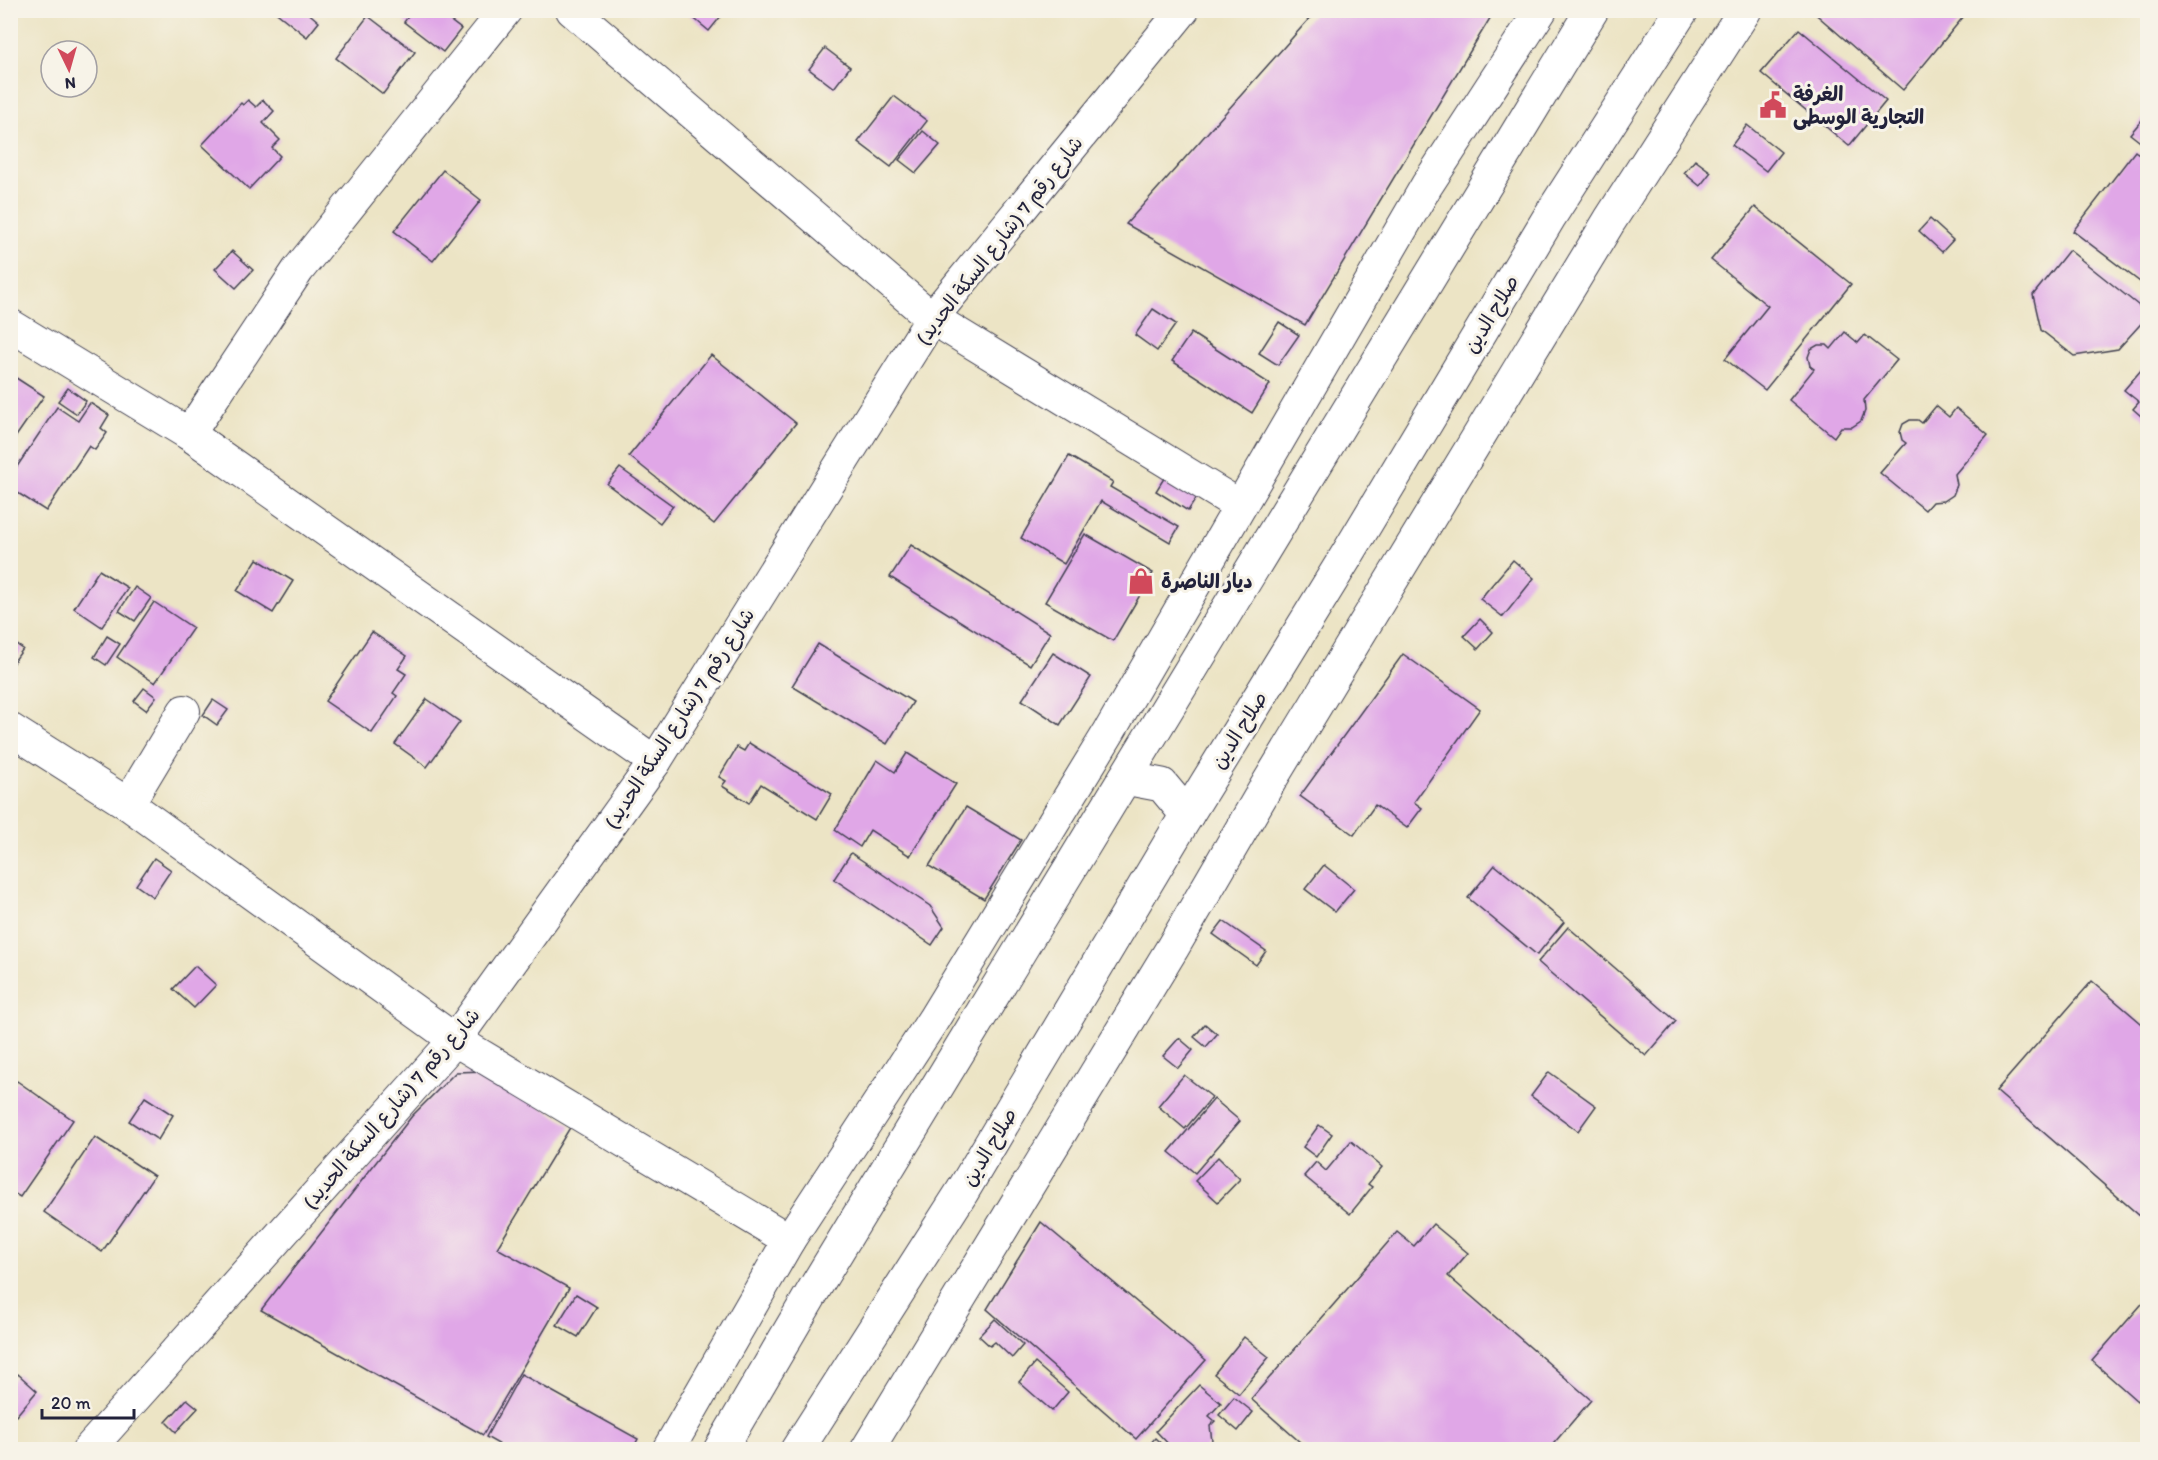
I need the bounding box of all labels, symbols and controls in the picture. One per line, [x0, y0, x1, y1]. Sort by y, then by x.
north arrow [39, 39, 99, 99]
text: N [64, 74, 76, 93]
place label: الغرفة التجارية الوسطى [1793, 82, 1924, 130]
public building icon: الغرفة التجارية الوسطى [1758, 90, 1788, 120]
street label: شارع رقم 7 (شارع السكة الحديد) [910, 131, 1090, 351]
street label: صلاح الدين [1458, 271, 1525, 358]
shop icon: ديار الناصرة [1126, 566, 1156, 596]
place label: ديار الناصرة [1161, 569, 1253, 593]
street label: شارع رقم 7 (شارع السكة الحديد) [599, 603, 762, 834]
street label: صلاح الدين [1206, 687, 1274, 774]
street label: شارع رقم 7 (شارع السكة الحديد) [297, 1003, 487, 1215]
street label: صلاح الدين [956, 1104, 1023, 1191]
scale bar [42, 1382, 134, 1420]
text: 20 m [51, 1392, 91, 1414]

